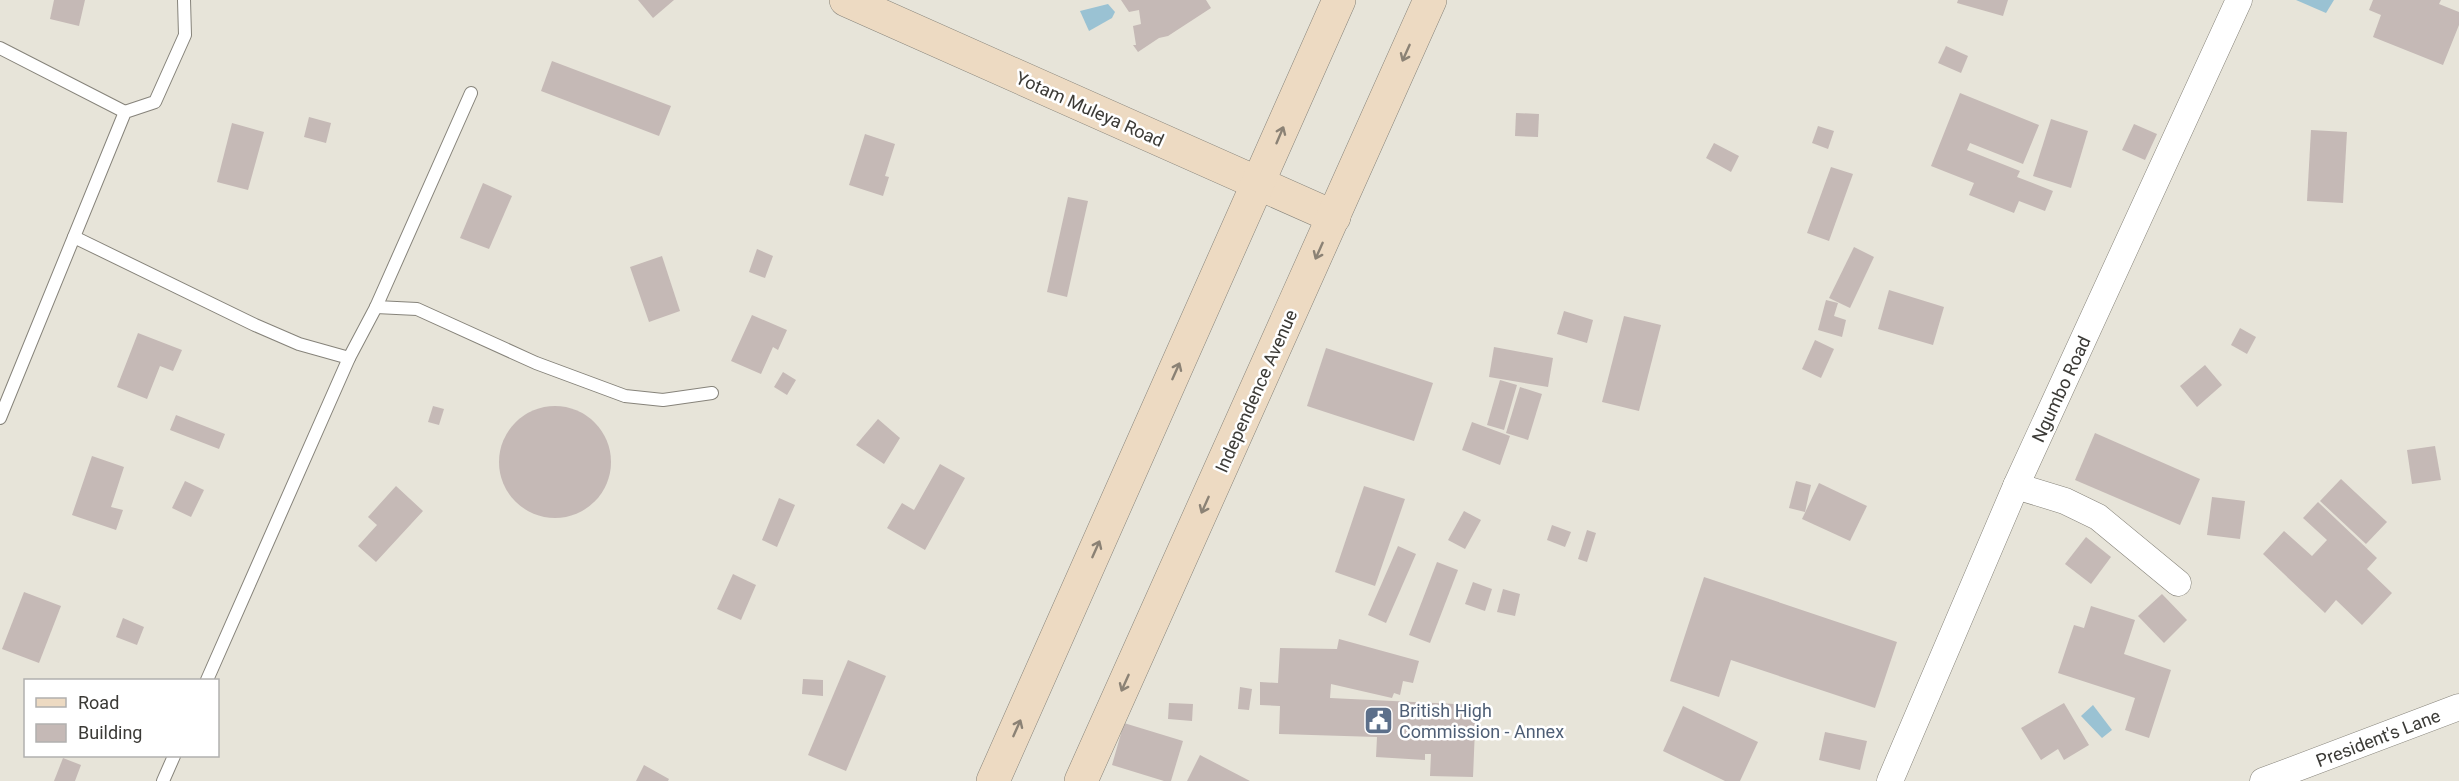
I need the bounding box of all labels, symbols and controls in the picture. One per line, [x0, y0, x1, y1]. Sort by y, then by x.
one-way arrow [1400, 44, 1412, 62]
street label: Yotam Muleya Road [1013, 67, 1167, 151]
one-way arrow [1275, 127, 1287, 145]
one-way arrow [1313, 241, 1324, 259]
street label: Independence Avenue [1211, 306, 1301, 476]
street label: Ngumbo Road [2027, 333, 2095, 445]
one-way arrow [1171, 363, 1182, 381]
one-way arrow [1198, 496, 1210, 514]
one-way arrow [1091, 541, 1103, 559]
one-way arrow [1118, 674, 1130, 692]
legend [24, 679, 219, 757]
text: Road [78, 692, 119, 713]
place label: British High Commission - Annex [1399, 700, 1564, 742]
public building icon: British High Commission - Annex [1362, 704, 1394, 736]
street label: President's Lane [2313, 705, 2443, 771]
one-way arrow [1012, 719, 1023, 737]
text: Building [78, 722, 142, 743]

